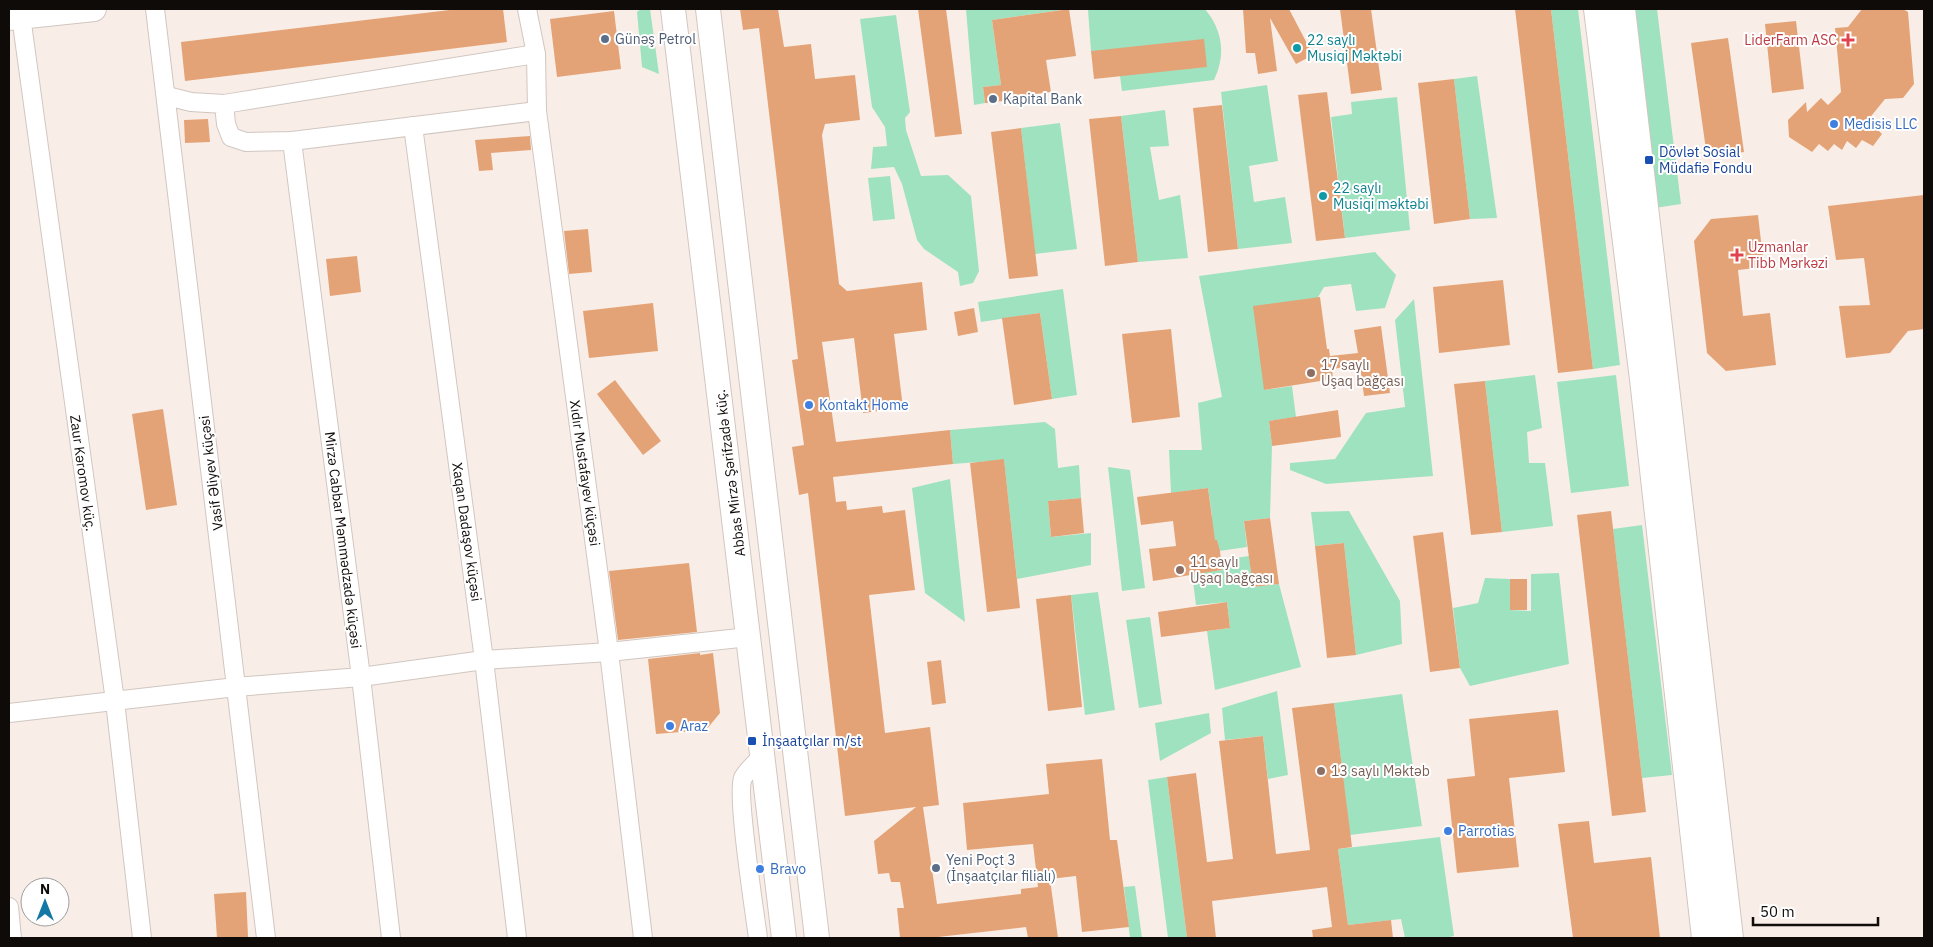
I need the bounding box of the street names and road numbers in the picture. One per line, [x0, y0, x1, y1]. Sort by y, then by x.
street label: Abbas Mirzə Şərifzadə küç. [711, 388, 749, 558]
street label: Xıdır Mustafayev küçəsi [566, 399, 604, 547]
street label: Zaur Kəromov küç. [66, 414, 100, 532]
street label: Vasif Əliyev küçəsi [195, 414, 227, 532]
street label: Mirzə Cabbar Məmmədzadə küçəsi [321, 431, 365, 649]
street label: Xaqan Dadaşov küçəsi [448, 461, 486, 603]

